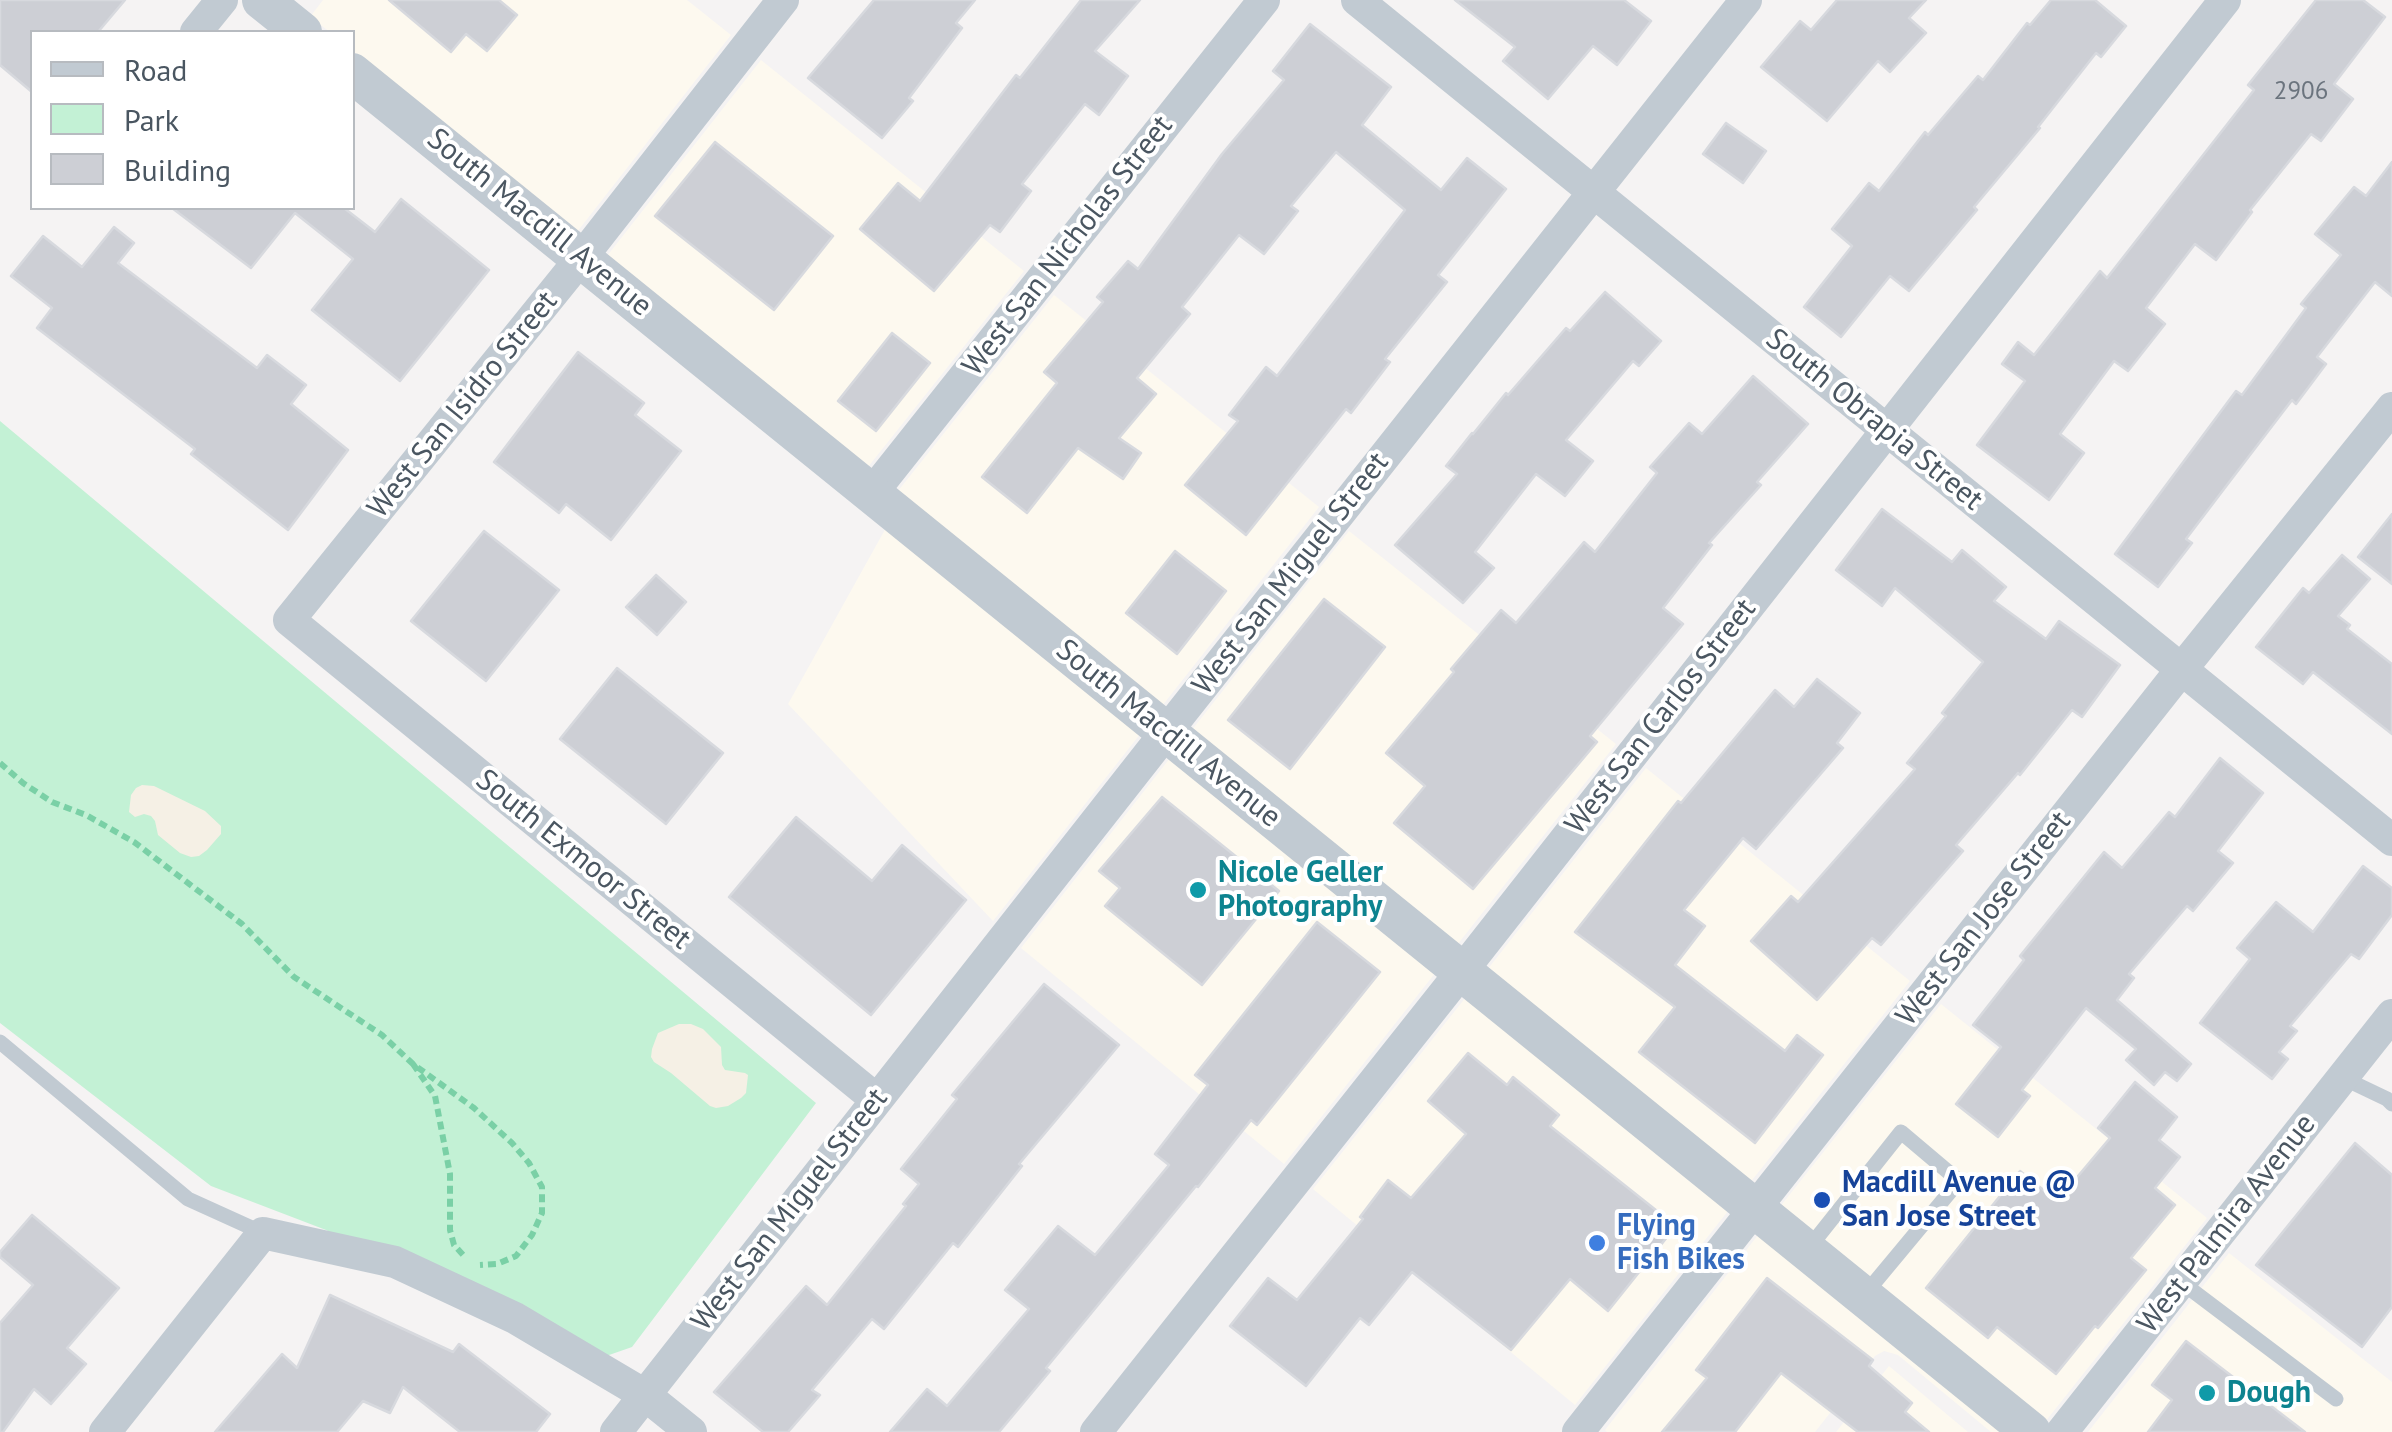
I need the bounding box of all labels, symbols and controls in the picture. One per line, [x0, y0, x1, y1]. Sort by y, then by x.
legend [30, 30, 355, 210]
text: Road [124, 50, 188, 89]
house number: 2906 [2274, 77, 2328, 107]
text: Park [124, 100, 179, 139]
street label: West San Nicholas Street [955, 109, 1181, 383]
street label: South Macdill Avenue [420, 121, 658, 325]
text: Building [124, 150, 231, 189]
street label: West San Isidro Street [360, 284, 566, 526]
street label: South Obrapia Street [1758, 322, 1990, 518]
street label: West San Miguel Street [1185, 446, 1397, 702]
street label: West San Carlos Street [1558, 592, 1764, 842]
street label: South Macdill Avenue [1049, 632, 1287, 836]
street label: South Exmoor Street [468, 762, 698, 958]
street label: West San Jose Street [1889, 805, 2079, 1033]
place label: Nicole Geller Photography [1218, 855, 1383, 926]
marker: Nicole Geller Photography [1187, 879, 1209, 901]
street label: West San Miguel Street [684, 1082, 896, 1338]
street label: West Palmira Avenue [2130, 1107, 2324, 1341]
place label: Macdill Avenue @ San Jose Street [1842, 1165, 2076, 1236]
marker: Macdill Avenue @ San Jose Street [1811, 1189, 1833, 1211]
place label: Flying Fish Bikes [1617, 1208, 1745, 1278]
marker: Flying Fish Bikes [1586, 1232, 1608, 1254]
place label: Dough [2227, 1375, 2311, 1411]
marker: Dough [2196, 1382, 2218, 1404]

